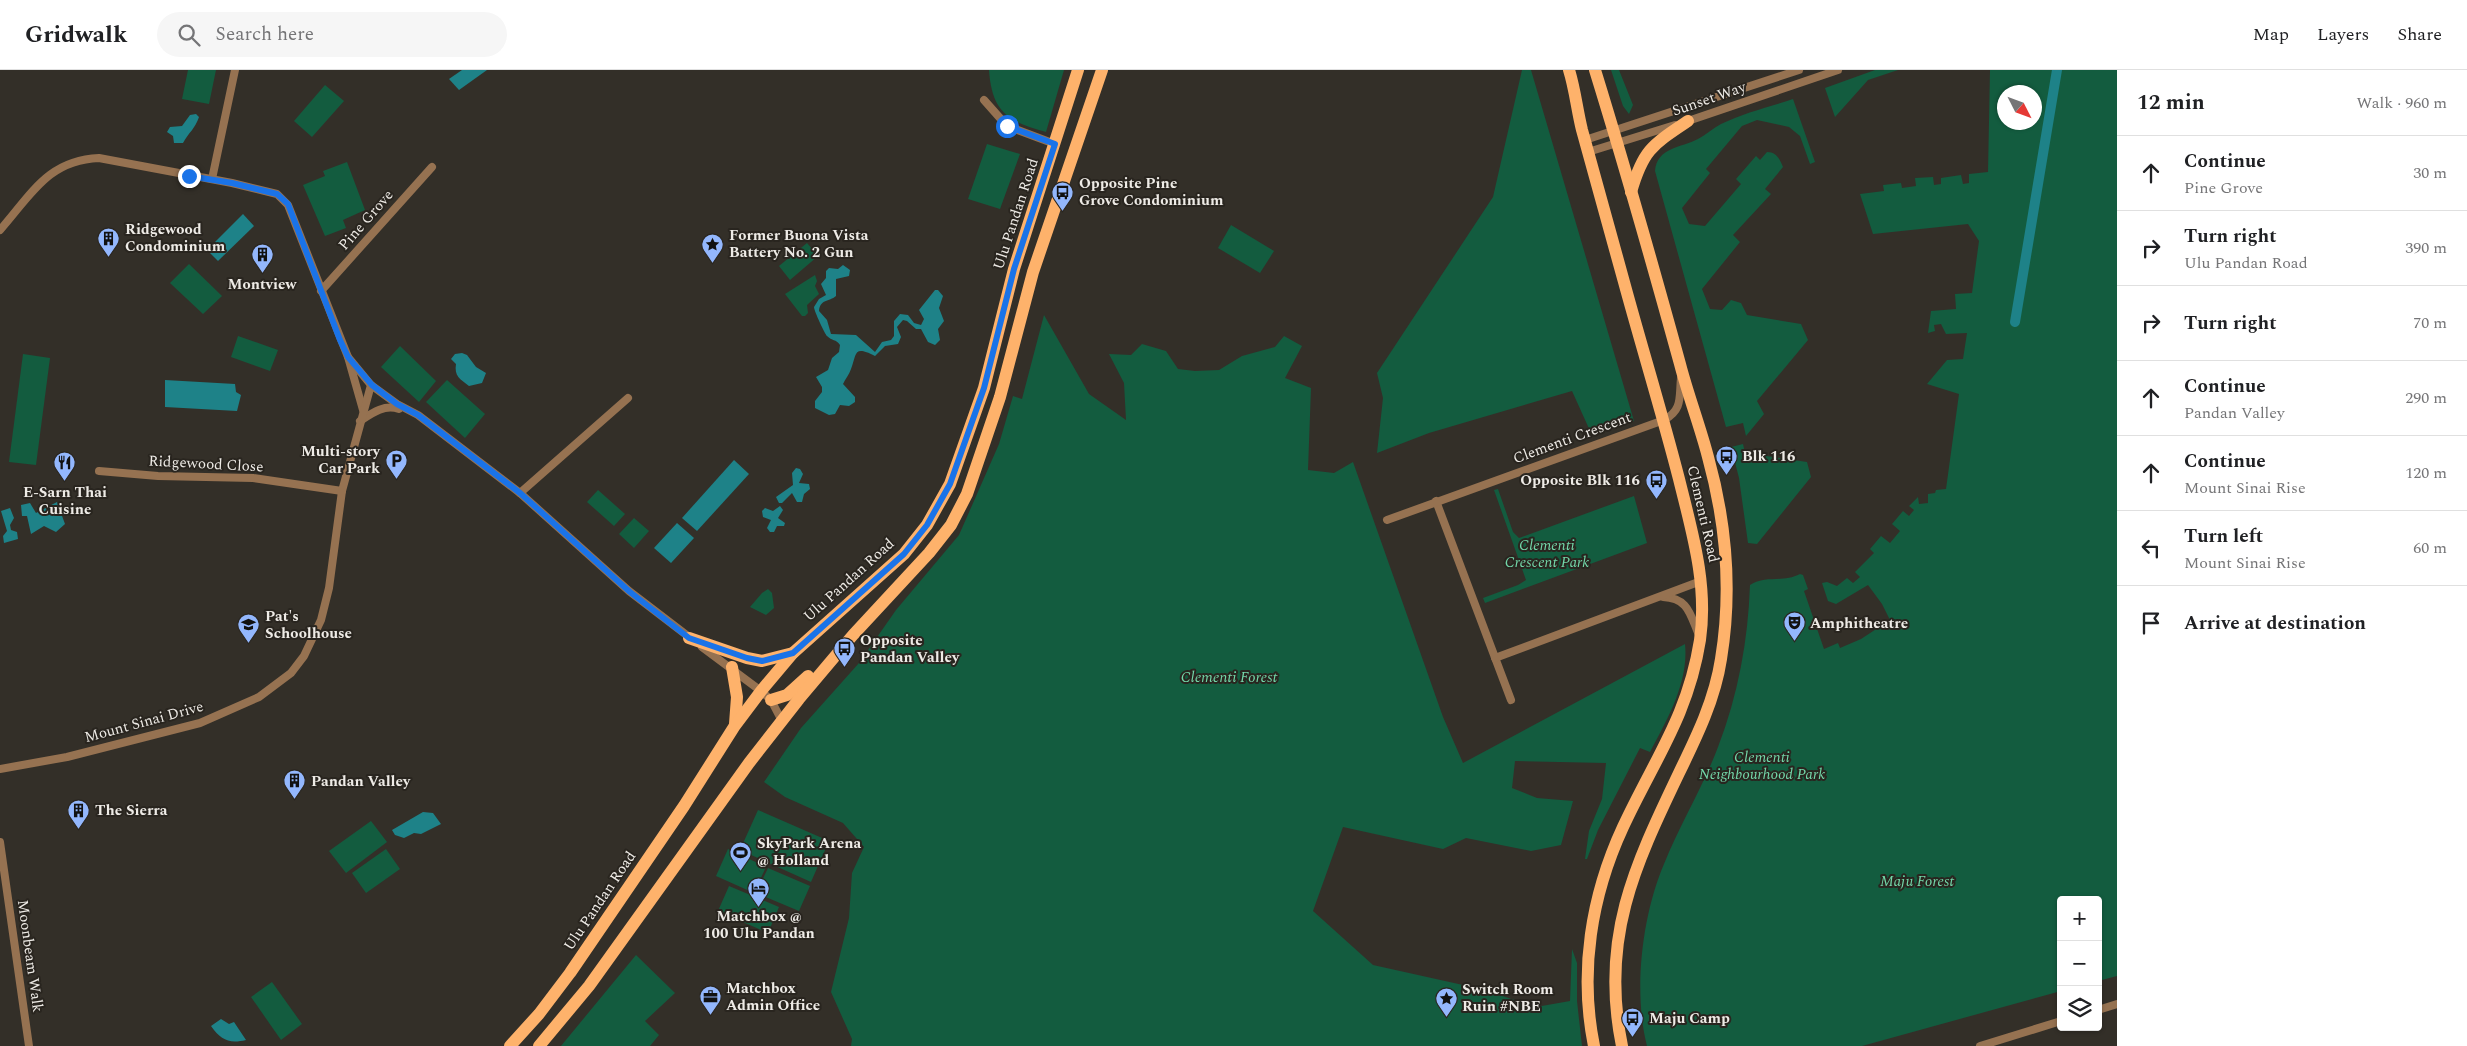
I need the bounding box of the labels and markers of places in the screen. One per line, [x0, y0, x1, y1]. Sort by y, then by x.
place label: Opposite Pine Grove Condominium [1079, 172, 1224, 212]
bus stop icon: Opposite Pine Grove Condominium [1051, 180, 1075, 211]
place label: Ridgewood Condominium [125, 218, 226, 258]
place label: Former Buona Vista Battery No. 2 Gun [729, 224, 869, 264]
building icon: Ridgewood Condominium [97, 226, 121, 257]
place icon: Former Buona Vista Battery No. 2 Gun [701, 232, 725, 263]
building icon: Montview [250, 243, 274, 274]
place label: Montview [228, 273, 298, 296]
place label: Multi-story Car Park [301, 440, 381, 480]
bus stop icon: Blk 116 [1714, 444, 1738, 475]
place label: Blk 116 [1742, 445, 1795, 468]
parking icon: Multi-story Car Park [384, 448, 408, 479]
restaurant icon: E-Sarn Thai Cuisine [53, 451, 77, 482]
bus stop icon: Opposite Blk 116 [1644, 468, 1668, 499]
place label: Opposite Blk 116 [1520, 469, 1640, 492]
place label: E-Sarn Thai Cuisine [23, 481, 107, 521]
place label: Pat's Schoolhouse [265, 605, 352, 645]
theatre icon: Amphitheatre [1782, 611, 1806, 642]
place label: Amphitheatre [1810, 612, 1908, 635]
school or university icon: Pat's Schoolhouse [237, 613, 261, 644]
place label: Opposite Pandan Valley [860, 629, 960, 669]
bus stop icon: Opposite Pandan Valley [832, 637, 856, 668]
building icon: Pandan Valley [283, 769, 307, 800]
place label: Pandan Valley [311, 770, 411, 793]
building icon: The Sierra [67, 798, 91, 829]
place label: The Sierra [95, 799, 168, 822]
place label: SkyPark Arena @ Holland [757, 832, 861, 872]
sports icon: SkyPark Arena @ Holland [729, 840, 753, 871]
hotel icon: Matchbox @ 100 Ulu Pandan [747, 876, 771, 907]
place label: Matchbox @ 100 Ulu Pandan [703, 905, 815, 945]
place label: Matchbox Admin Office [726, 977, 820, 1017]
place label: Switch Room Ruin #NBE [1462, 978, 1554, 1018]
office icon: Matchbox Admin Office [698, 985, 722, 1016]
place icon: Switch Room Ruin #NBE [1434, 986, 1458, 1017]
bus stop icon: Maju Camp [1621, 1006, 1645, 1037]
place label: Maju Camp [1649, 1007, 1730, 1030]

